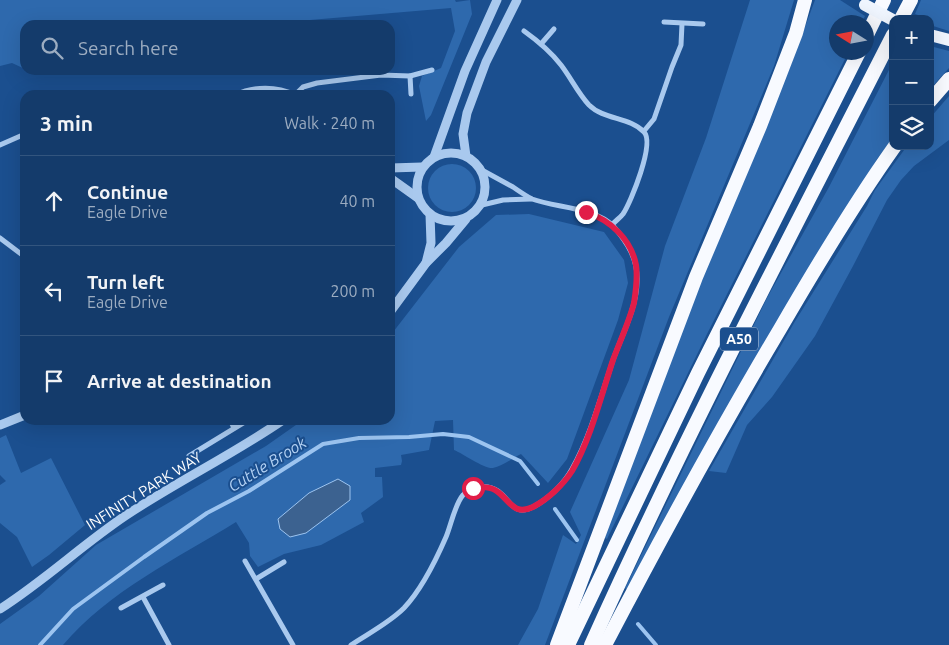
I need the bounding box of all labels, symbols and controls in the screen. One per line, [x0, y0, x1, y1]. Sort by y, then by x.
north arrow [829, 15, 874, 60]
map controls [889, 15, 934, 150]
button: + [889, 15, 934, 60]
search box [20, 20, 395, 75]
icon: search [38, 34, 66, 62]
text: Search here [78, 37, 178, 59]
button: − [889, 60, 934, 105]
button: layers [889, 105, 934, 150]
text: 3 min [40, 111, 93, 135]
text: Walk · 240 m [284, 114, 375, 132]
text: Continue [87, 181, 168, 203]
icon: ahead [40, 187, 68, 215]
text: 40 m [339, 192, 375, 210]
route end [575, 201, 598, 224]
text: Eagle Drive [87, 203, 168, 221]
text: Turn left [87, 271, 165, 293]
icon: left [40, 277, 68, 305]
text: 200 m [330, 282, 375, 300]
text: Eagle Drive [87, 293, 168, 311]
road number: A50 [720, 328, 758, 350]
icon: arrive [40, 367, 68, 395]
text: Arrive at destination [87, 370, 272, 392]
water label: Cuttle Brook [225, 432, 310, 495]
street label: INFINITY PARK WAY [83, 448, 205, 533]
route start [462, 477, 485, 500]

